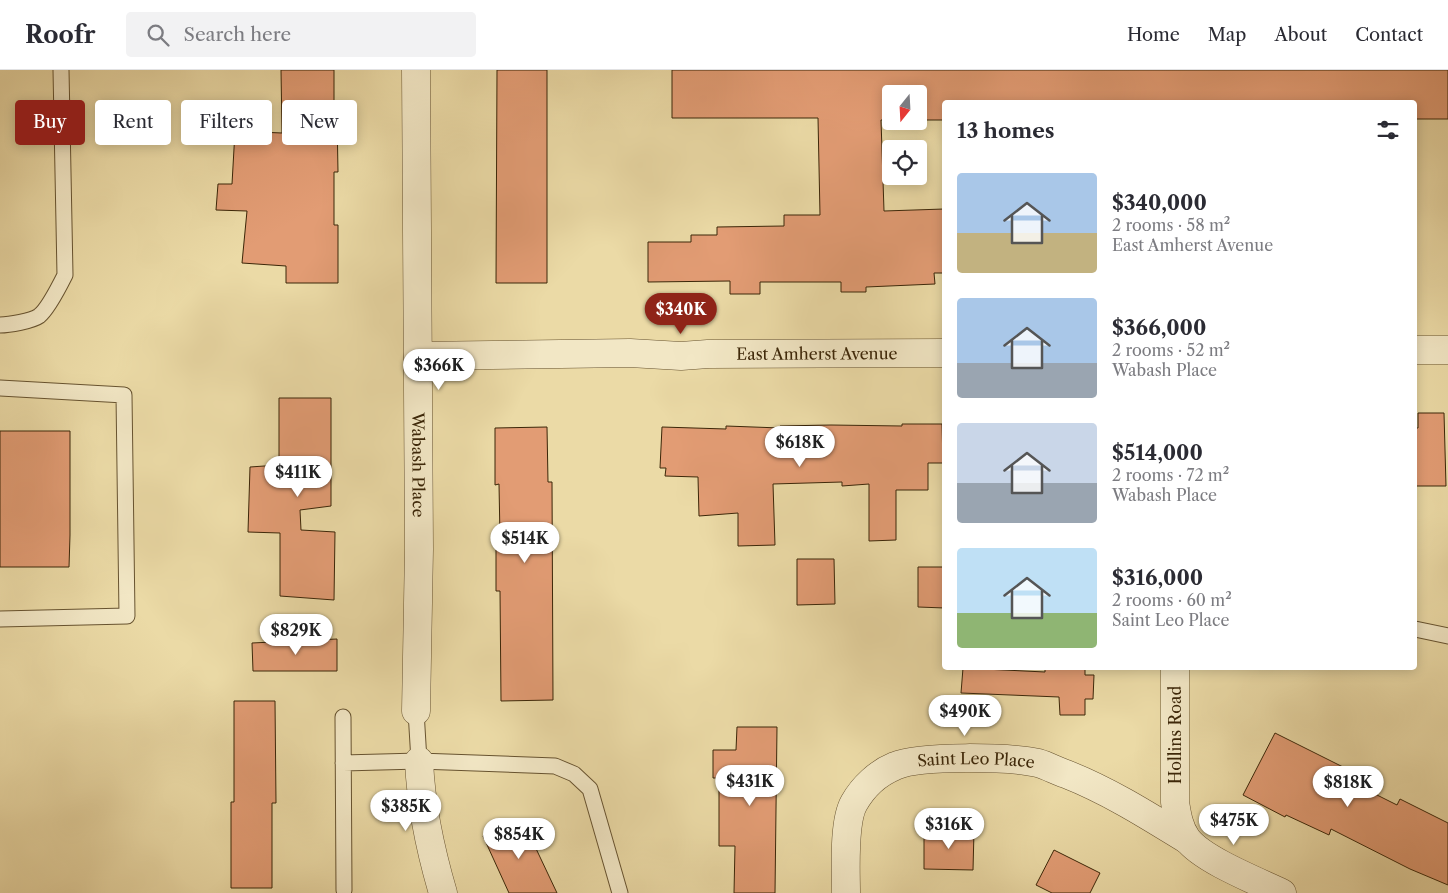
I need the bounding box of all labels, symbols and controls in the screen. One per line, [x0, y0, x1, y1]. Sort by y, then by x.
search box [126, 12, 476, 57]
text: Roofr [25, 20, 96, 49]
icon: search [144, 21, 172, 49]
text: Search here [184, 23, 291, 46]
text: Home [1127, 24, 1180, 46]
text: Map [1208, 24, 1246, 46]
text: About [1274, 24, 1327, 46]
text: Contact [1355, 24, 1423, 46]
north arrow [882, 85, 928, 130]
map controls [882, 85, 927, 185]
chip: Buy [15, 100, 85, 145]
chip: Rent [95, 100, 171, 145]
chip: Filters [181, 100, 272, 145]
chip: New [282, 100, 357, 145]
icon: filters [1374, 116, 1402, 144]
text: 13 homes [957, 118, 1055, 143]
button: locate [882, 140, 927, 185]
text: $340,000 [1112, 190, 1207, 215]
icon: home [997, 193, 1057, 253]
text: 2 rooms · 58 m² [1112, 215, 1230, 235]
text: East Amherst Avenue [1112, 235, 1273, 255]
pin: $340K [646, 292, 716, 335]
text: $340K [656, 299, 706, 319]
text: $366,000 [1112, 315, 1206, 340]
icon: home [997, 318, 1057, 378]
text: 2 rooms · 52 m² [1112, 340, 1230, 360]
street label: East Amherst Avenue [736, 343, 898, 364]
pin: $366K [404, 348, 474, 391]
text: $366K [414, 355, 464, 375]
text: Wabash Place [1112, 360, 1217, 380]
street label: Wabash Place [408, 411, 429, 518]
pin: $618K [765, 426, 835, 468]
text: $618K [776, 432, 824, 452]
text: $514,000 [1112, 440, 1203, 465]
icon: home [997, 443, 1057, 503]
pin: $411K [263, 456, 333, 498]
text: $411K [275, 462, 321, 482]
text: 2 rooms · 72 m² [1112, 465, 1229, 485]
text: Wabash Place [1112, 485, 1217, 505]
pin: $514K [490, 522, 560, 564]
text: $514K [501, 528, 549, 548]
text: $316,000 [1112, 565, 1203, 590]
icon: home [997, 568, 1057, 628]
text: 2 rooms · 60 m² [1112, 590, 1232, 610]
text: Saint Leo Place [1112, 610, 1229, 630]
pin: $829K [261, 614, 331, 656]
text: $829K [271, 620, 321, 640]
street label: Hollins Road [1165, 686, 1185, 784]
pin: $490K [930, 694, 1000, 737]
text: $490K [940, 701, 990, 721]
street label: Saint Leo Place [916, 748, 1036, 772]
pin: $431K [715, 764, 785, 807]
pin: $818K [1313, 766, 1383, 808]
text: $431K [726, 771, 774, 791]
text: $818K [1324, 772, 1372, 792]
pin: $385K [371, 790, 441, 832]
text: $385K [381, 796, 431, 816]
pin: $475K [1199, 804, 1269, 846]
pin: $316K [914, 808, 984, 850]
text: $475K [1210, 810, 1258, 830]
text: $316K [925, 814, 973, 834]
pin: $854K [484, 818, 554, 860]
text: $854K [494, 824, 544, 844]

